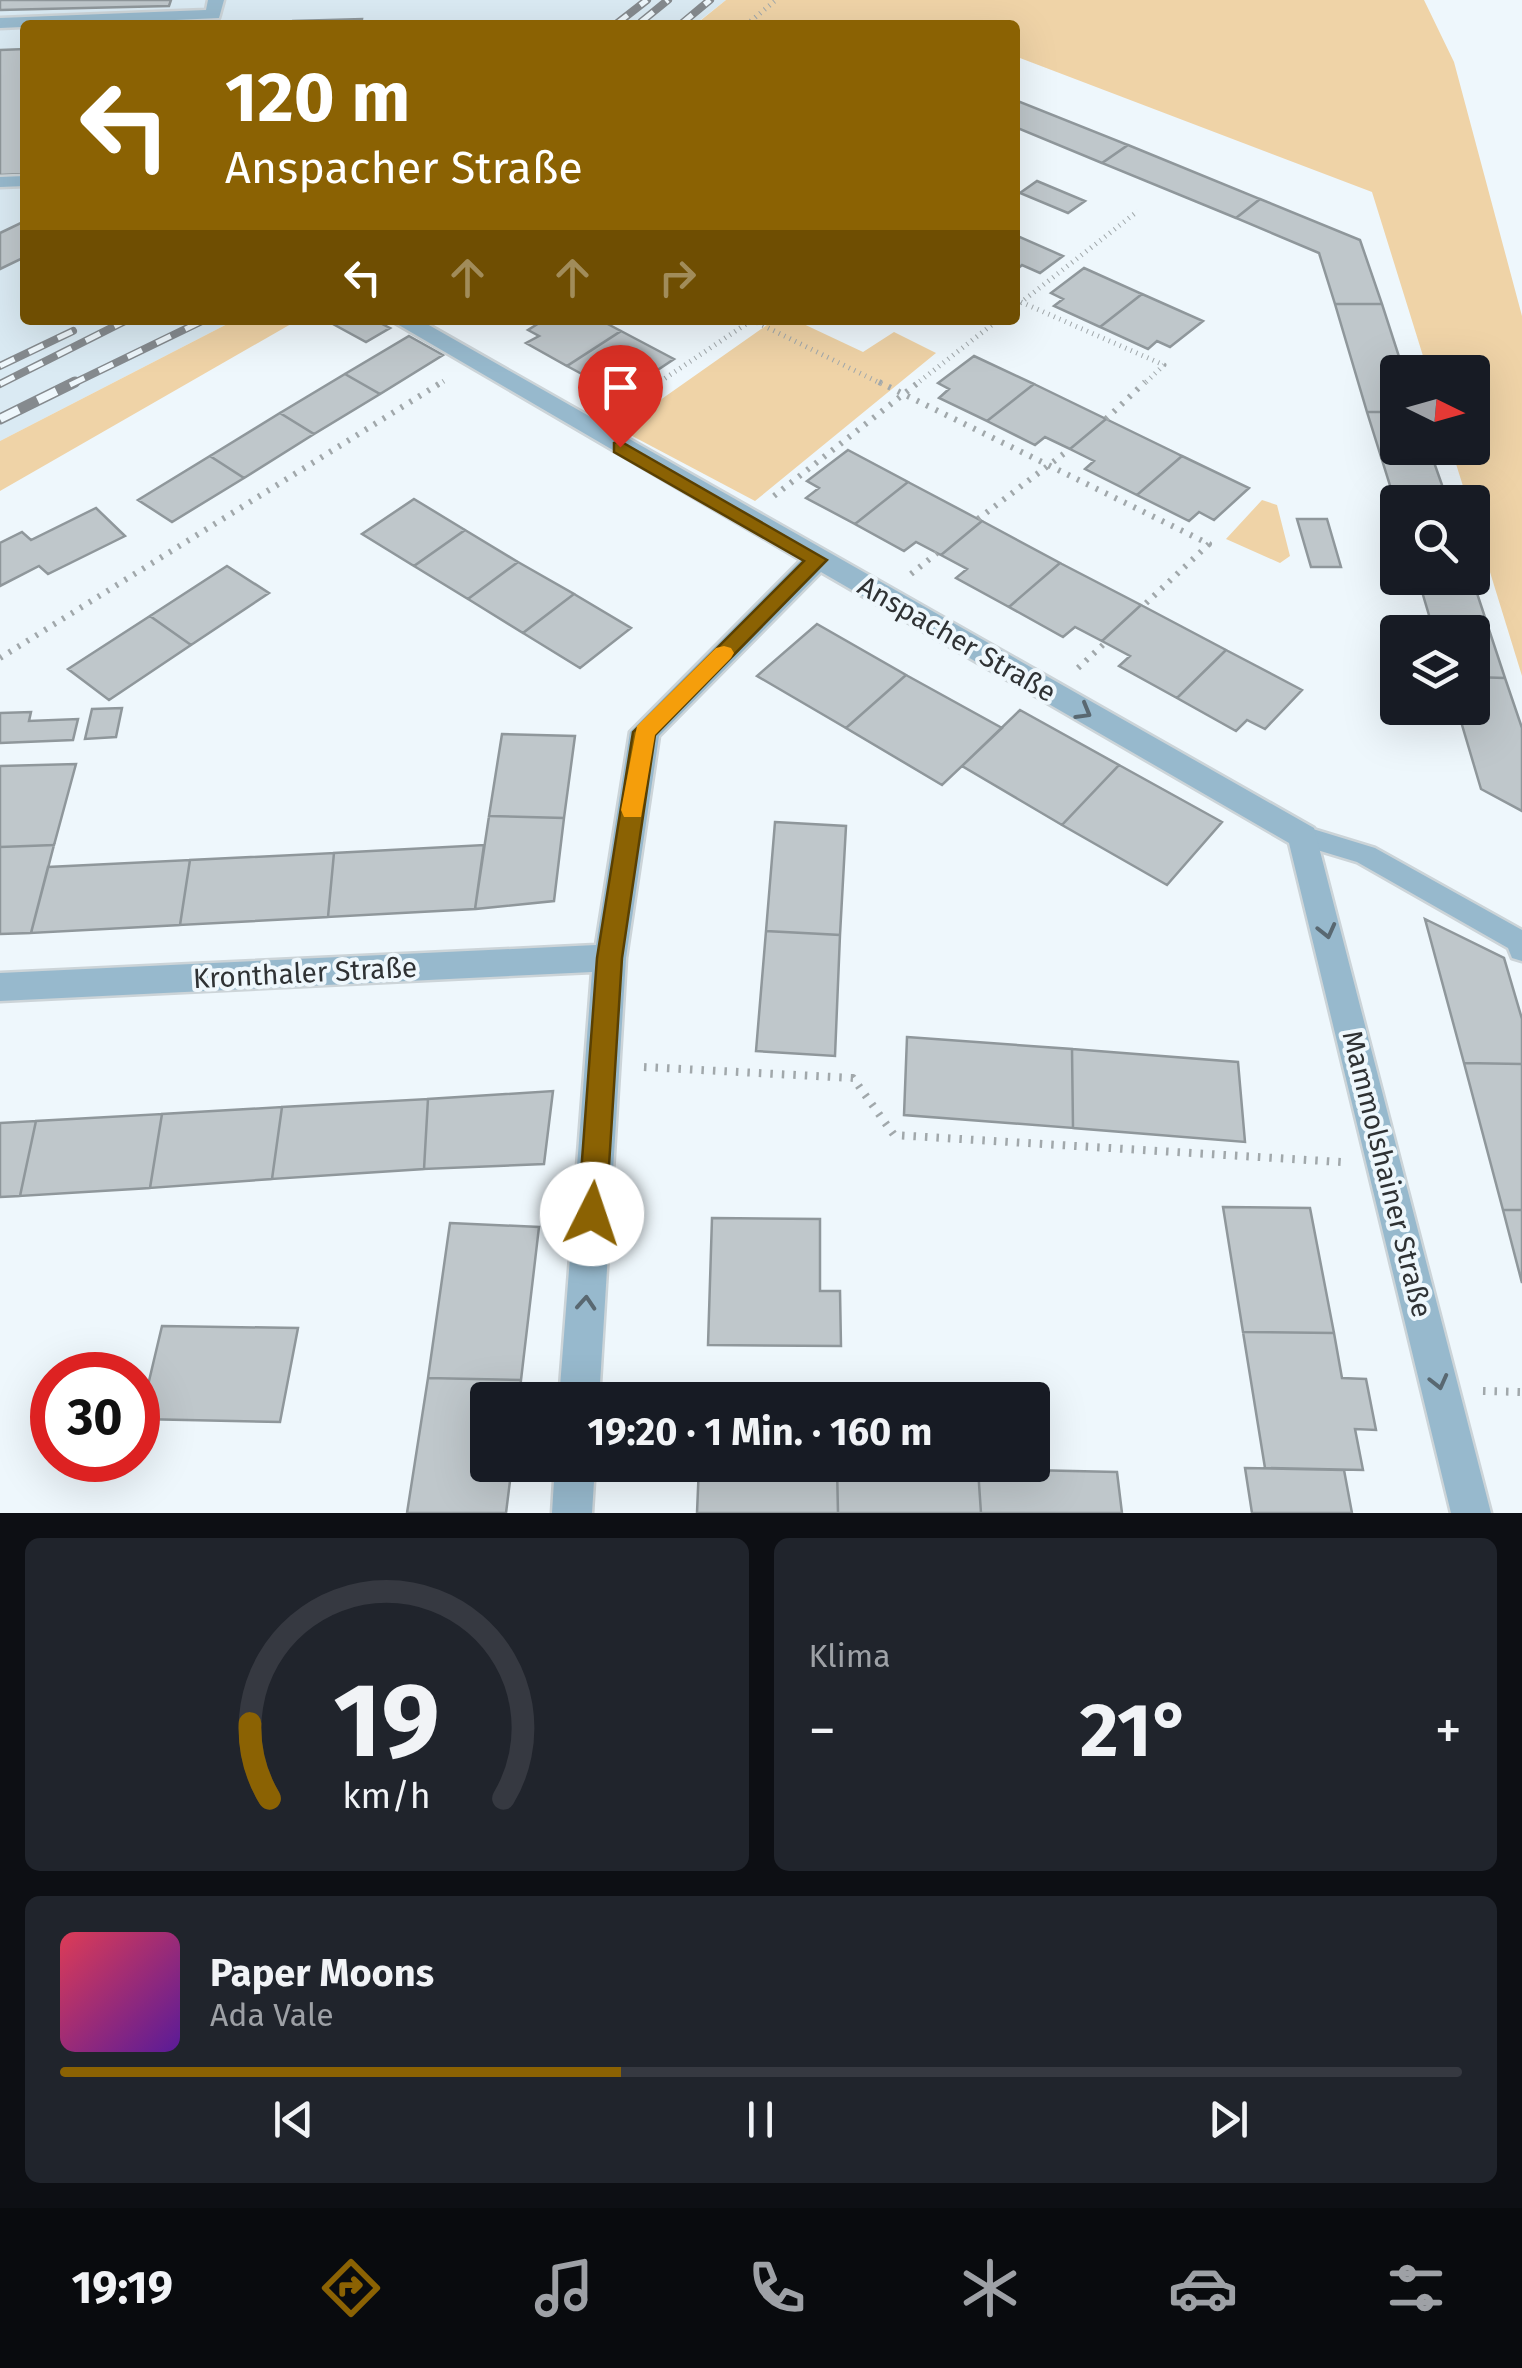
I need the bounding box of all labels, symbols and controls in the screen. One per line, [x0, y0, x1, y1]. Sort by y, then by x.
text: 120 m [225, 56, 410, 140]
icon: left [60, 60, 190, 190]
text: Anspacher Straße [225, 141, 583, 195]
icon: left [335, 250, 390, 305]
icon: ahead [440, 250, 495, 305]
icon: ahead [545, 250, 600, 305]
icon: right [650, 250, 705, 305]
pin [578, 345, 663, 448]
north arrow [1380, 355, 1490, 465]
map controls [1380, 355, 1490, 725]
icon: arrive [593, 360, 648, 415]
button: search [1380, 485, 1490, 595]
street label: Anspacher Straße [852, 569, 1062, 709]
button: layers [1380, 615, 1490, 725]
one-way arrow [1074, 699, 1092, 719]
one-way arrow [1315, 921, 1336, 939]
street label: Kronthaler Straße [192, 951, 418, 995]
street label: Mammolshainer Straße [1335, 1027, 1439, 1321]
position arrow [540, 1162, 644, 1266]
one-way arrow [575, 1294, 596, 1310]
speed limit sign: 30 [30, 1352, 160, 1482]
one-way arrow [1427, 1373, 1448, 1390]
text: 19:20 · 1 Min. · 160 m [588, 1409, 932, 1455]
text: Klima [809, 1637, 891, 1675]
text: 19 [334, 1659, 440, 1784]
text: 21° [1080, 1686, 1191, 1776]
text: − [809, 1698, 836, 1764]
text: + [1435, 1698, 1462, 1764]
text: km/h [343, 1775, 431, 1817]
text: Paper Moons [210, 1950, 434, 1996]
text: Ada Vale [210, 1996, 334, 2034]
icon: previous [266, 2092, 321, 2147]
icon: pause [733, 2092, 788, 2147]
icon: next [1201, 2092, 1256, 2147]
icon: directions [316, 2253, 386, 2323]
icon: music [529, 2253, 599, 2323]
icon: phone [742, 2253, 812, 2323]
icon: climate [955, 2253, 1025, 2323]
icon: car [1168, 2253, 1238, 2323]
icon: filters [1381, 2253, 1451, 2323]
text: 19:19 [71, 2261, 173, 2315]

